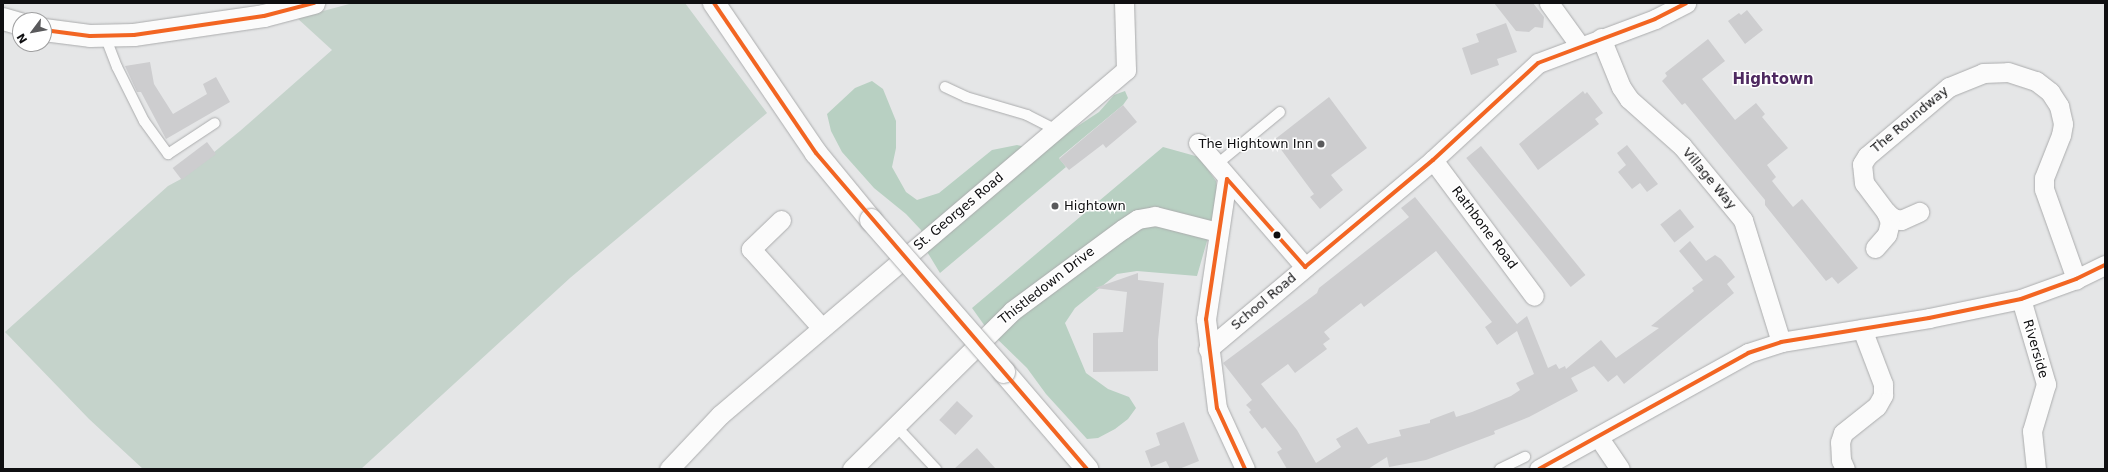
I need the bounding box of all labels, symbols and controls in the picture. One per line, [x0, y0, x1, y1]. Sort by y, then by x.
north arrow [12, 12, 52, 52]
text: N [14, 31, 30, 45]
district label: Hightown [1732, 71, 1814, 89]
street label: The Roundway [1868, 83, 1952, 157]
place label: The Hightown Inn [1198, 136, 1313, 152]
marker: The Hightown Inn [1316, 139, 1326, 149]
street label: Village Way [1679, 145, 1739, 213]
street label: St. Georges Road [911, 170, 1007, 254]
street label: Rathbone Road [1448, 184, 1520, 272]
place label: Hightown [1064, 198, 1126, 214]
marker: Hightown [1049, 200, 1061, 212]
unlabelled marker [1272, 230, 1282, 240]
street label: Thistledown Drive [996, 244, 1098, 328]
street label: School Road [1228, 270, 1300, 334]
street label: Riverside [2019, 318, 2051, 380]

